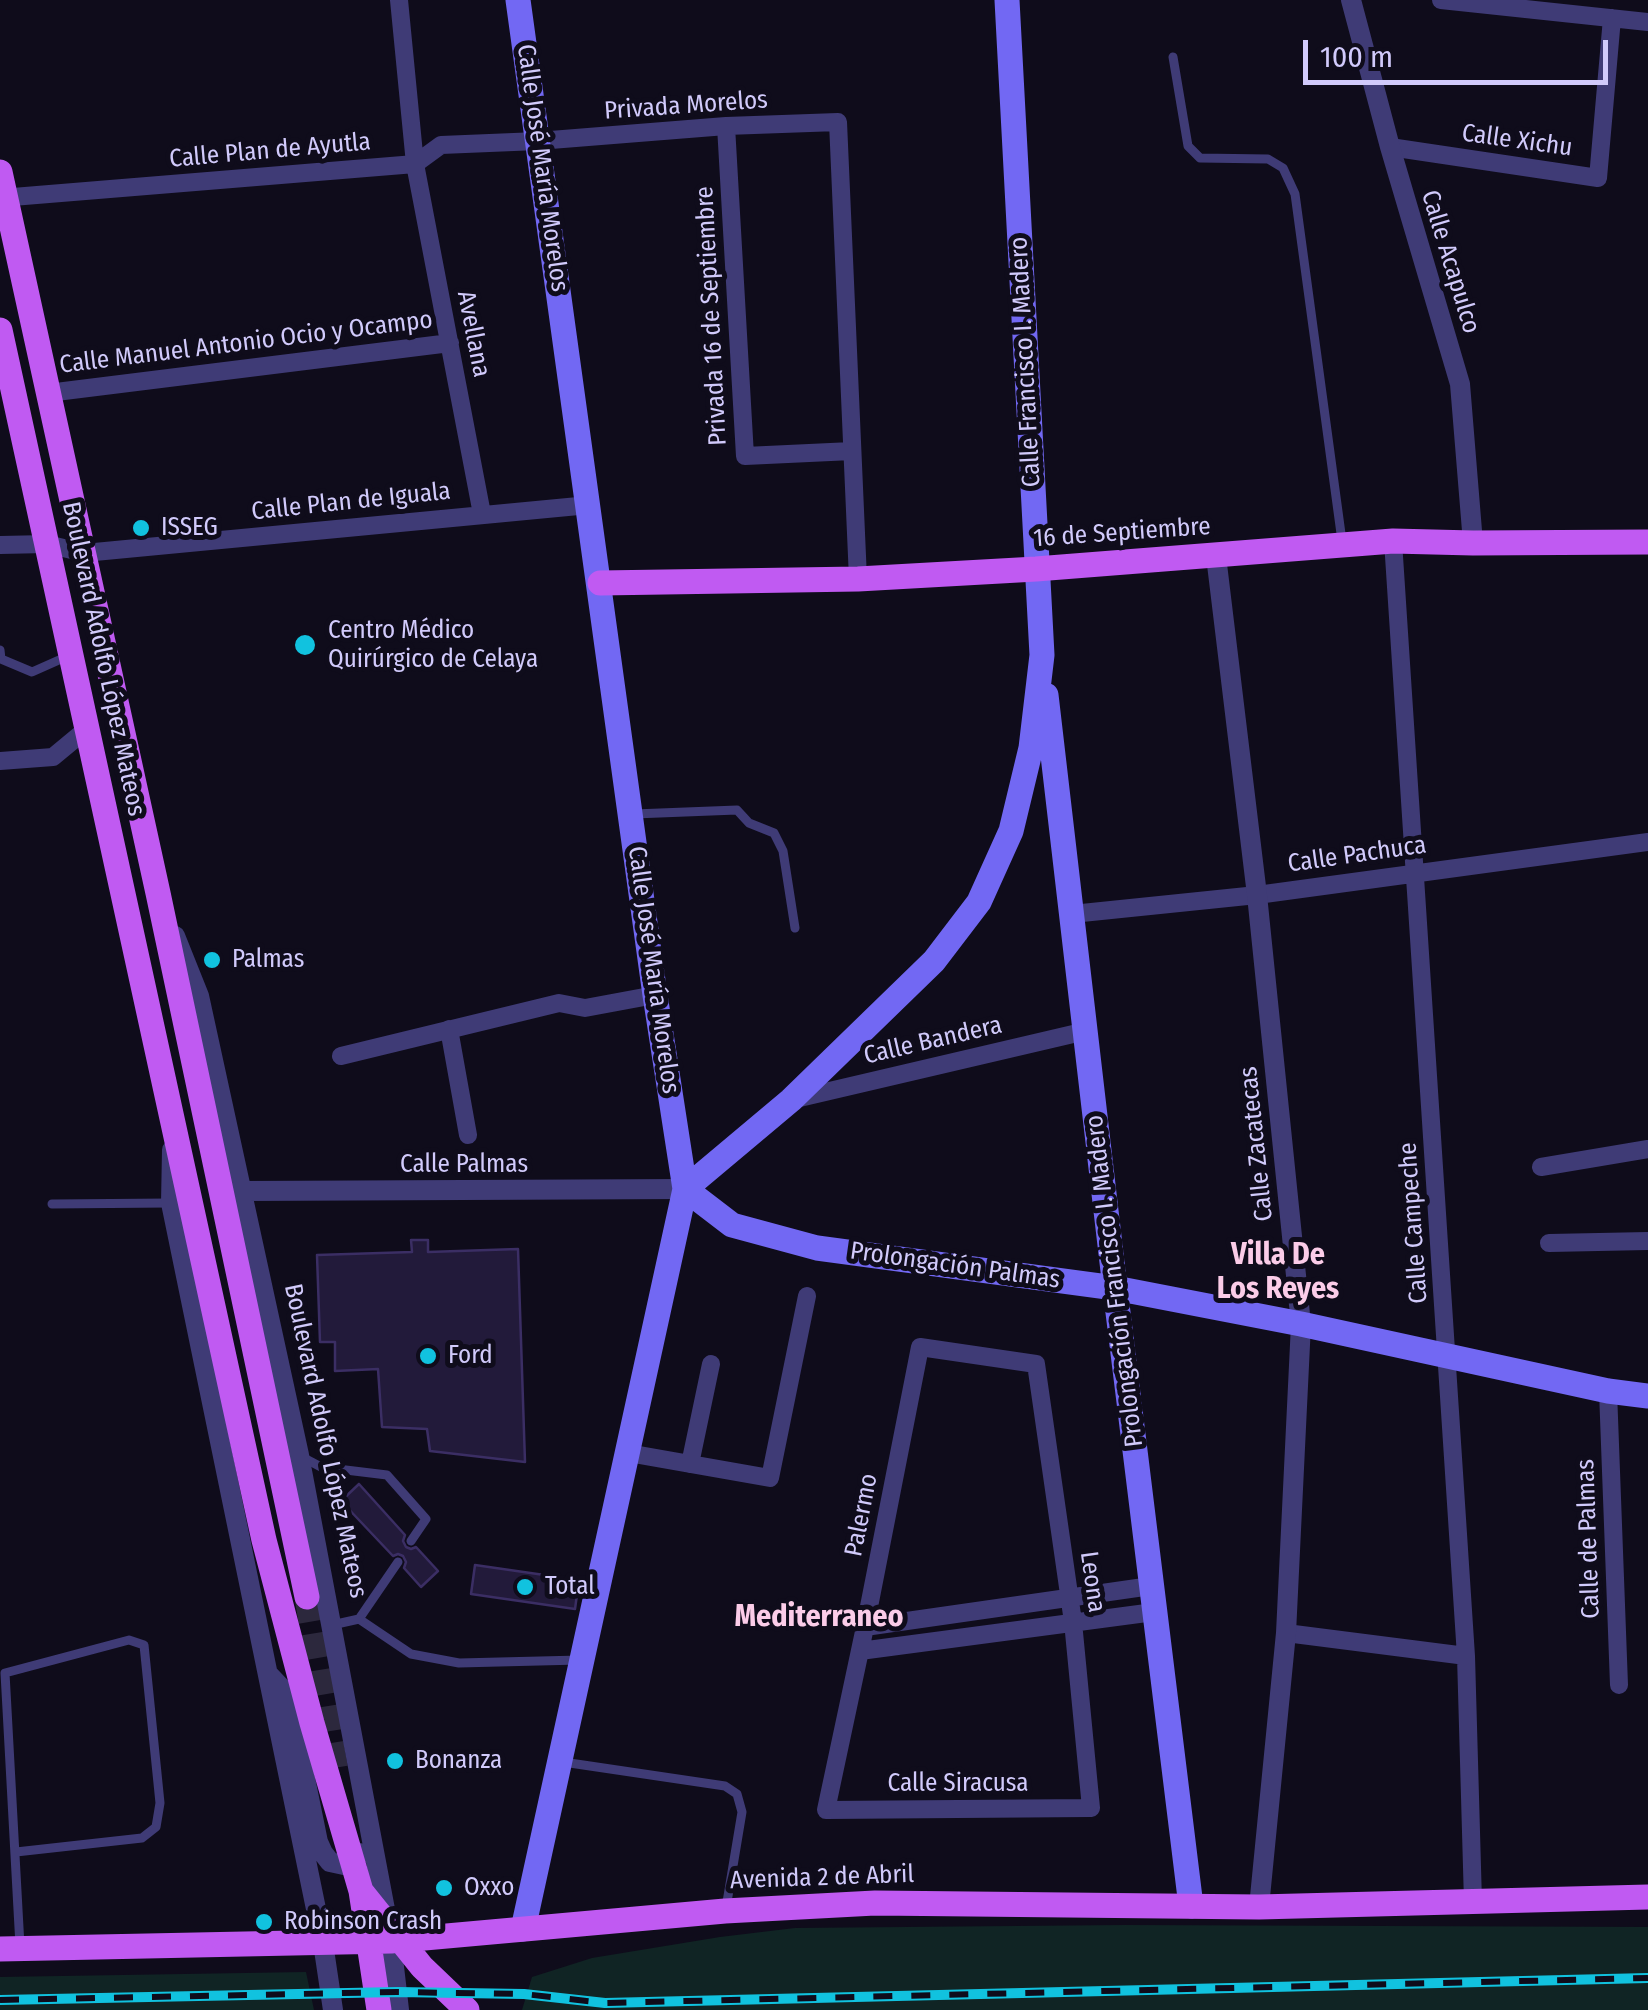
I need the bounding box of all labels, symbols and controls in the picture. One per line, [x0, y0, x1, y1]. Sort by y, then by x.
scale bar [1308, 20, 1613, 82]
text: 100 m [1320, 39, 1393, 75]
street label: Calle José María Morelos [510, 42, 574, 294]
street label: Privada Morelos [603, 85, 769, 127]
street label: Calle Xichu [1460, 118, 1574, 164]
street label: Calle Plan de Ayutla [168, 127, 372, 175]
street label: Privada 16 de Septiembre [690, 186, 734, 446]
street label: Calle Acapulco [1414, 187, 1486, 337]
street label: Calle Francisco I. Madero [1004, 236, 1048, 488]
street label: Avellana [450, 288, 496, 380]
street label: Calle Manuel Antonio Ocio y Ocampo [58, 305, 434, 381]
street label: Calle Plan de Iguala [250, 477, 452, 527]
street label: Boulevard Adolfo López Mateos [55, 499, 151, 819]
street label: 16 de Septiembre [1032, 512, 1212, 554]
place label: ISSEG [161, 513, 218, 543]
marker: ISSEG [130, 517, 152, 539]
place label: Centro Médico Quirúrgico de Celaya [328, 616, 538, 675]
marker: Centro Médico Quirúrgico de Celaya [292, 632, 318, 658]
street label: Calle Pachuca [1286, 830, 1428, 880]
street label: Calle José María Morelos [621, 844, 685, 1096]
place label: Palmas [232, 945, 304, 975]
marker: Palmas [201, 949, 223, 971]
street label: Calle Bandera [861, 1011, 1005, 1071]
street label: Calle Zacatecas [1234, 1065, 1280, 1223]
street label: Prolongación Francisco I. Madero [1080, 1113, 1150, 1449]
street label: Calle Campeche [1393, 1141, 1435, 1305]
street label: Calle Palmas [400, 1150, 528, 1180]
street label: Prolongación Palmas [848, 1236, 1062, 1296]
district label: Villa De Los Reyes [1217, 1238, 1339, 1308]
street label: Boulevard Adolfo López Mateos [277, 1281, 373, 1601]
place label: Ford [448, 1341, 493, 1371]
marker: Ford [417, 1345, 439, 1367]
street label: Calle de Palmas [1571, 1459, 1607, 1619]
street label: Palermo [839, 1471, 885, 1559]
street label: Leona [1073, 1549, 1111, 1615]
place label: Total [545, 1572, 595, 1602]
marker: Total [514, 1576, 536, 1598]
district label: Mediterraneo [734, 1600, 904, 1636]
place label: Bonanza [415, 1746, 502, 1776]
marker: Bonanza [384, 1750, 406, 1772]
street label: Calle Siracusa [888, 1769, 1028, 1799]
street label: Avenida 2 de Abril [729, 1860, 915, 1896]
place label: Oxxo [464, 1873, 514, 1903]
marker: Oxxo [433, 1877, 455, 1899]
place label: Robinson Crash [284, 1907, 442, 1937]
marker: Robinson Crash [253, 1911, 275, 1933]

